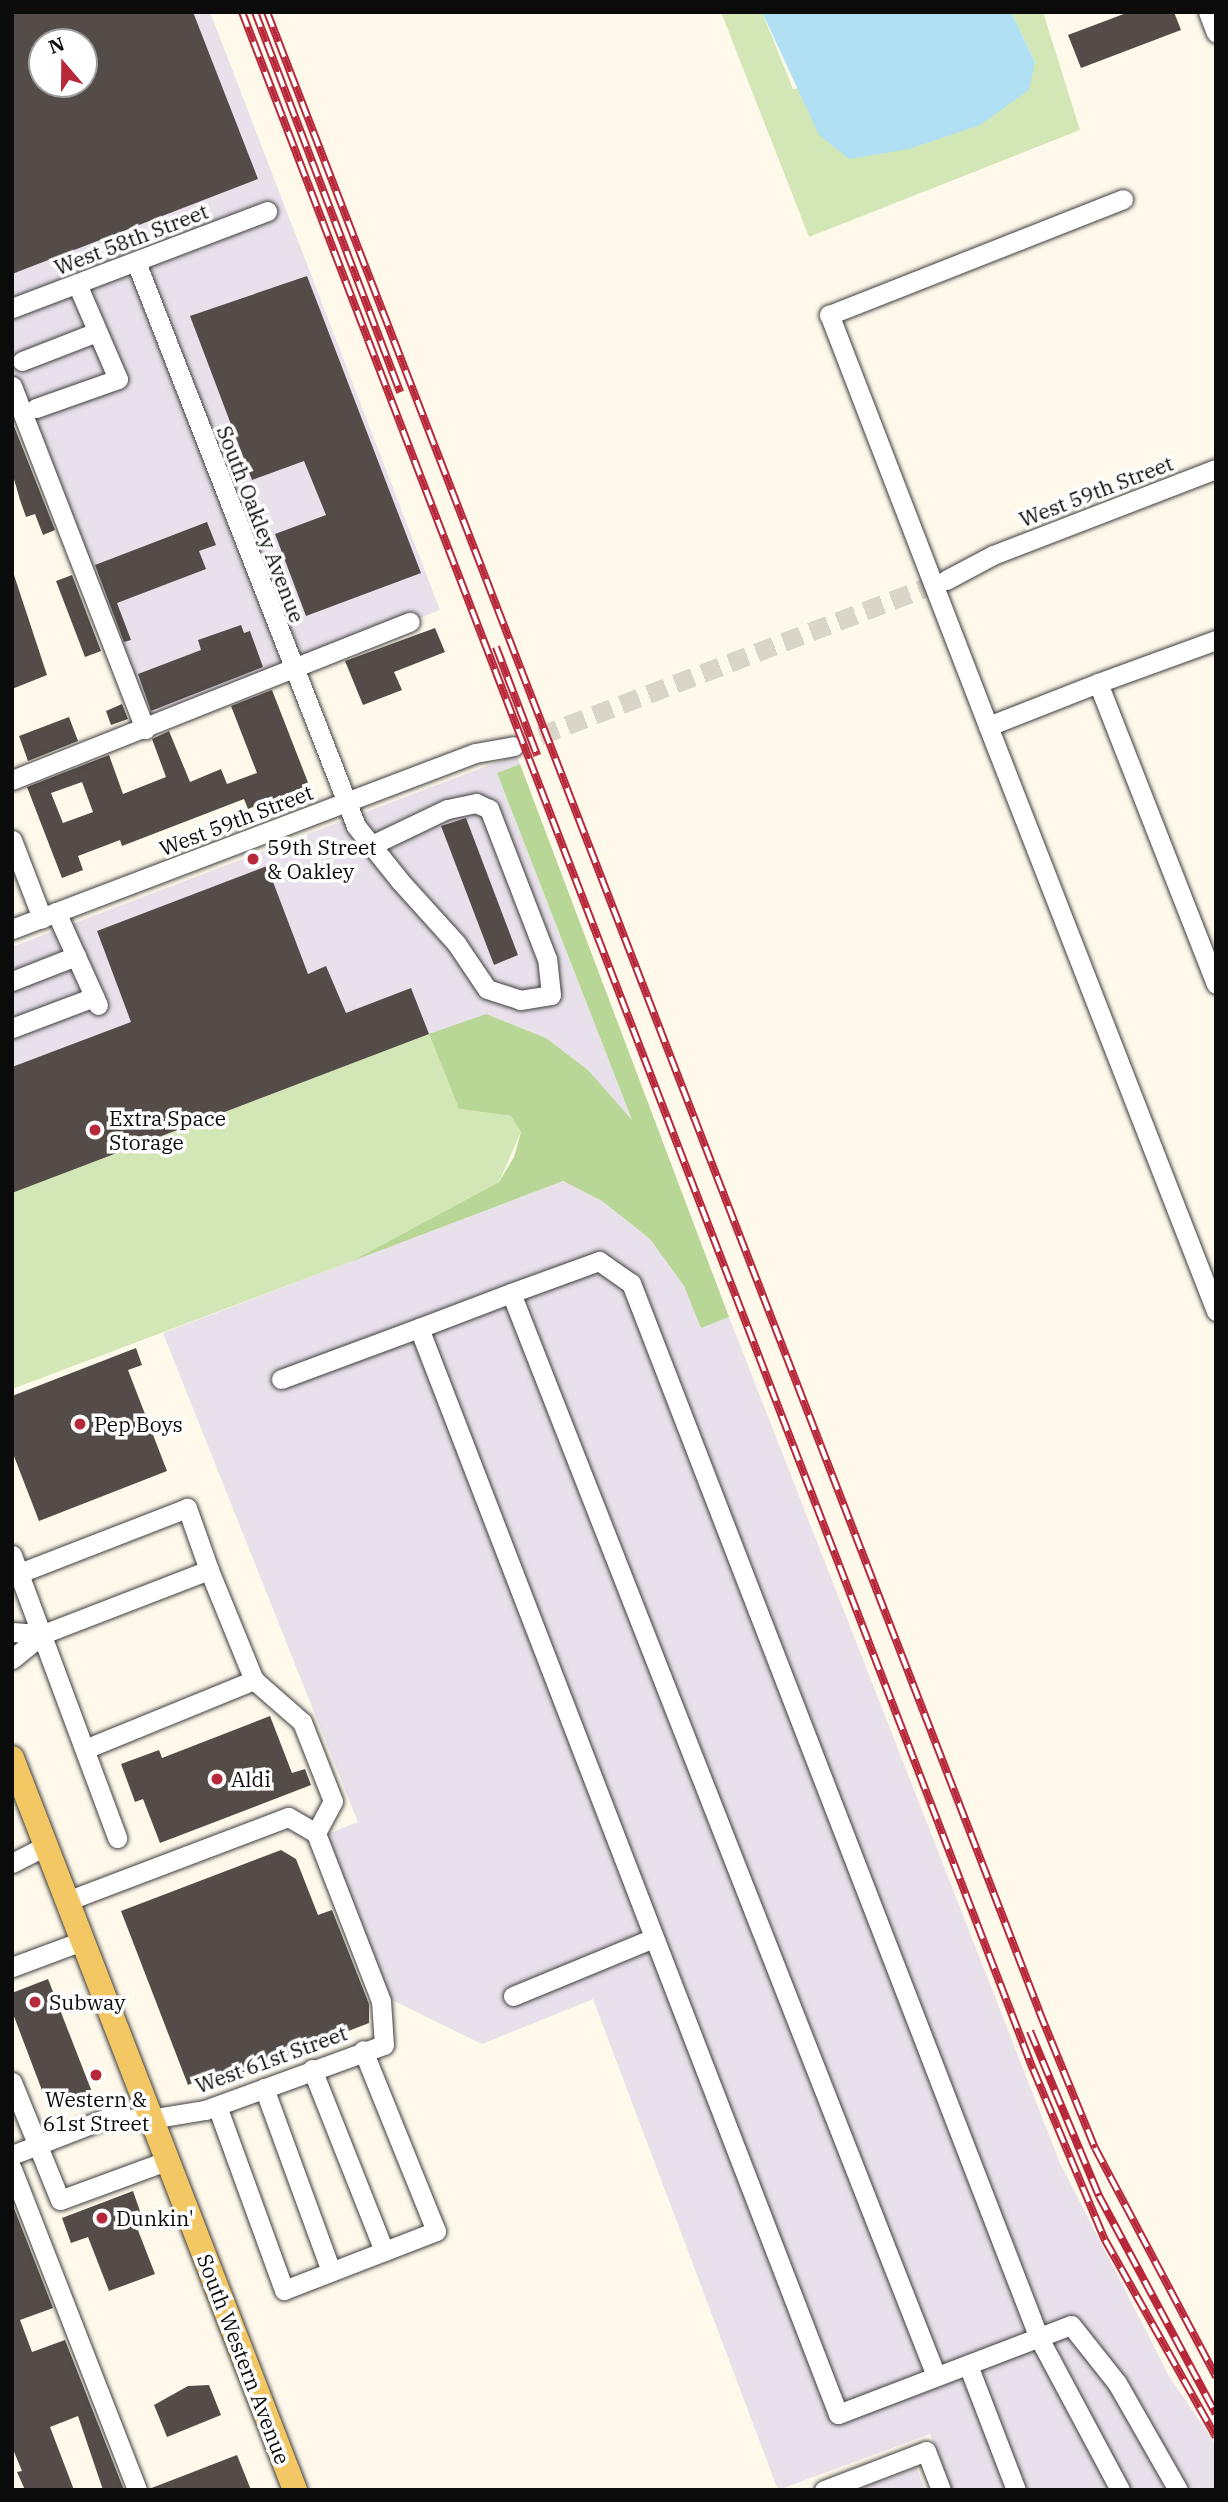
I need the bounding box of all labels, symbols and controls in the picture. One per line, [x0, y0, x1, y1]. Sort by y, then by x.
north arrow [28, 28, 98, 98]
text: N [45, 31, 68, 59]
street label: West 58th Street [51, 198, 211, 280]
street label: South Oakley Avenue [212, 422, 310, 626]
street label: West 59th Street [1016, 450, 1176, 532]
street label: West 59th Street [156, 779, 316, 861]
place label: 59th Street & Oakley [267, 834, 377, 884]
marker: 59th Street & Oakley [245, 851, 261, 867]
place label: Extra Space Storage [109, 1105, 226, 1155]
marker: Extra Space Storage [87, 1122, 103, 1138]
place label: Pep Boys [94, 1411, 183, 1437]
marker: Pep Boys [72, 1416, 88, 1432]
place label: Aldi [231, 1766, 271, 1792]
marker: Aldi [209, 1771, 225, 1787]
place label: Subway [49, 1989, 125, 2015]
marker: Subway [27, 1994, 43, 2010]
street label: West 61st Street [192, 2020, 350, 2098]
marker: Western & 61st Street [88, 2067, 104, 2083]
place label: Western & 61st Street [43, 2086, 149, 2136]
place label: Dunkin' [116, 2205, 194, 2231]
marker: Dunkin' [94, 2210, 110, 2226]
street label: South Western Avenue [192, 2250, 296, 2468]

